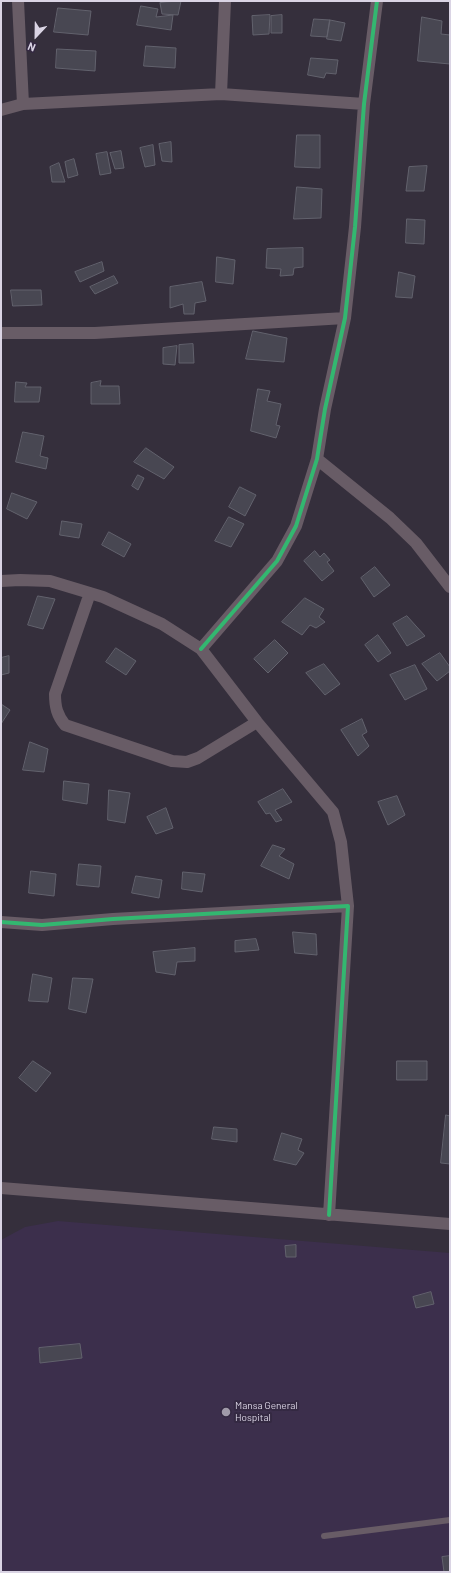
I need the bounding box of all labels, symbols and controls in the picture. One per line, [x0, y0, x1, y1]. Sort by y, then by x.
north arrow [16, 16, 56, 56]
text: N [25, 40, 37, 55]
place label: Mansa General Hospital [235, 1400, 298, 1424]
marker: Mansa General Hospital [220, 1406, 232, 1418]

